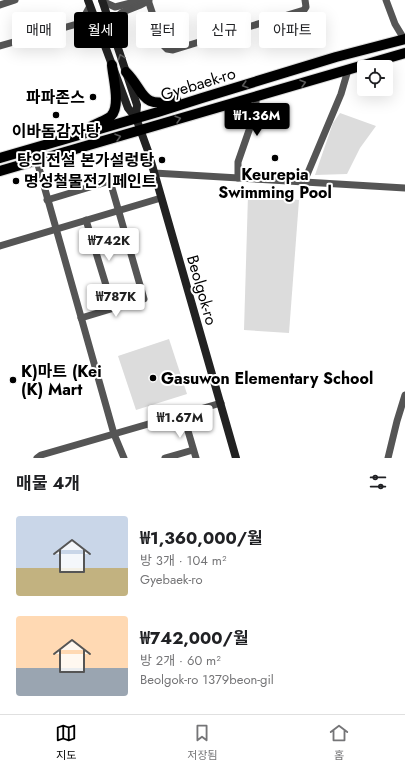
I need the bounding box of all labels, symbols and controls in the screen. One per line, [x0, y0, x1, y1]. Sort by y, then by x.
chip: 매매 [12, 12, 66, 48]
chip: 월세 [74, 12, 128, 48]
chip: 필터 [136, 12, 189, 48]
chip: 신규 [197, 12, 251, 48]
chip: 아파트 [259, 12, 326, 48]
one-way arrow [117, 54, 126, 61]
map controls [357, 60, 393, 96]
button: locate [357, 60, 393, 96]
street label: Gyebaek-ro [158, 62, 238, 106]
one-way arrow [299, 79, 306, 88]
one-way arrow [242, 80, 249, 89]
place label: 파파존스 [26, 86, 85, 109]
marker: 파파존스 [88, 92, 98, 102]
pin: ₩1.36M [224, 103, 290, 137]
text: ₩1.36M [234, 106, 280, 125]
marker: 이바돔감자탕 [51, 110, 61, 120]
one-way arrow [175, 115, 182, 124]
place label: 이바돔감자탕 [12, 120, 100, 143]
one-way arrow [114, 133, 121, 142]
place label: 탕의전설 본가설렁탕 [17, 149, 154, 172]
marker: Keurepia Swimming Pool [270, 153, 280, 163]
marker: 탕의전설 본가설렁탕 [157, 155, 167, 165]
place label: Keurepia Swimming Pool [218, 163, 332, 204]
place label: 명성철물전기페인트 [24, 170, 157, 193]
marker: 명성철물전기페인트 [11, 176, 21, 186]
pin: ₩742K [81, 228, 137, 262]
text: ₩742K [88, 231, 130, 250]
street label: Beolgok-ro [181, 252, 223, 328]
pin: ₩787K [88, 284, 144, 318]
text: ₩787K [96, 287, 136, 306]
place label: K)마트 (Kei (K) Mart [21, 360, 102, 401]
place label: Gasuwon Elementary School [161, 367, 373, 390]
marker: Gasuwon Elementary School [148, 373, 158, 383]
marker: K)마트 (Kei (K) Mart [8, 375, 18, 385]
pin: ₩1.67M [147, 405, 213, 439]
text: ₩1.67M [157, 408, 203, 427]
text: 매물 4개 [16, 471, 80, 495]
icon: filters [367, 471, 389, 493]
text: ₩1,360,000/월 [140, 526, 263, 550]
icon: home [48, 532, 96, 580]
text: 방 3개 · 104 m² [140, 551, 226, 570]
text: Gyebaek-ro [140, 570, 203, 589]
text: ₩742,000/월 [140, 626, 249, 650]
icon: home [48, 632, 96, 680]
text: 방 2개 · 60 m² [140, 651, 221, 670]
text: Beolgok-ro 1379beon-gil [140, 670, 274, 689]
tab: 지도 [55, 722, 77, 763]
tab: 저장됨 [187, 722, 218, 763]
tab: 홈 [328, 722, 350, 763]

